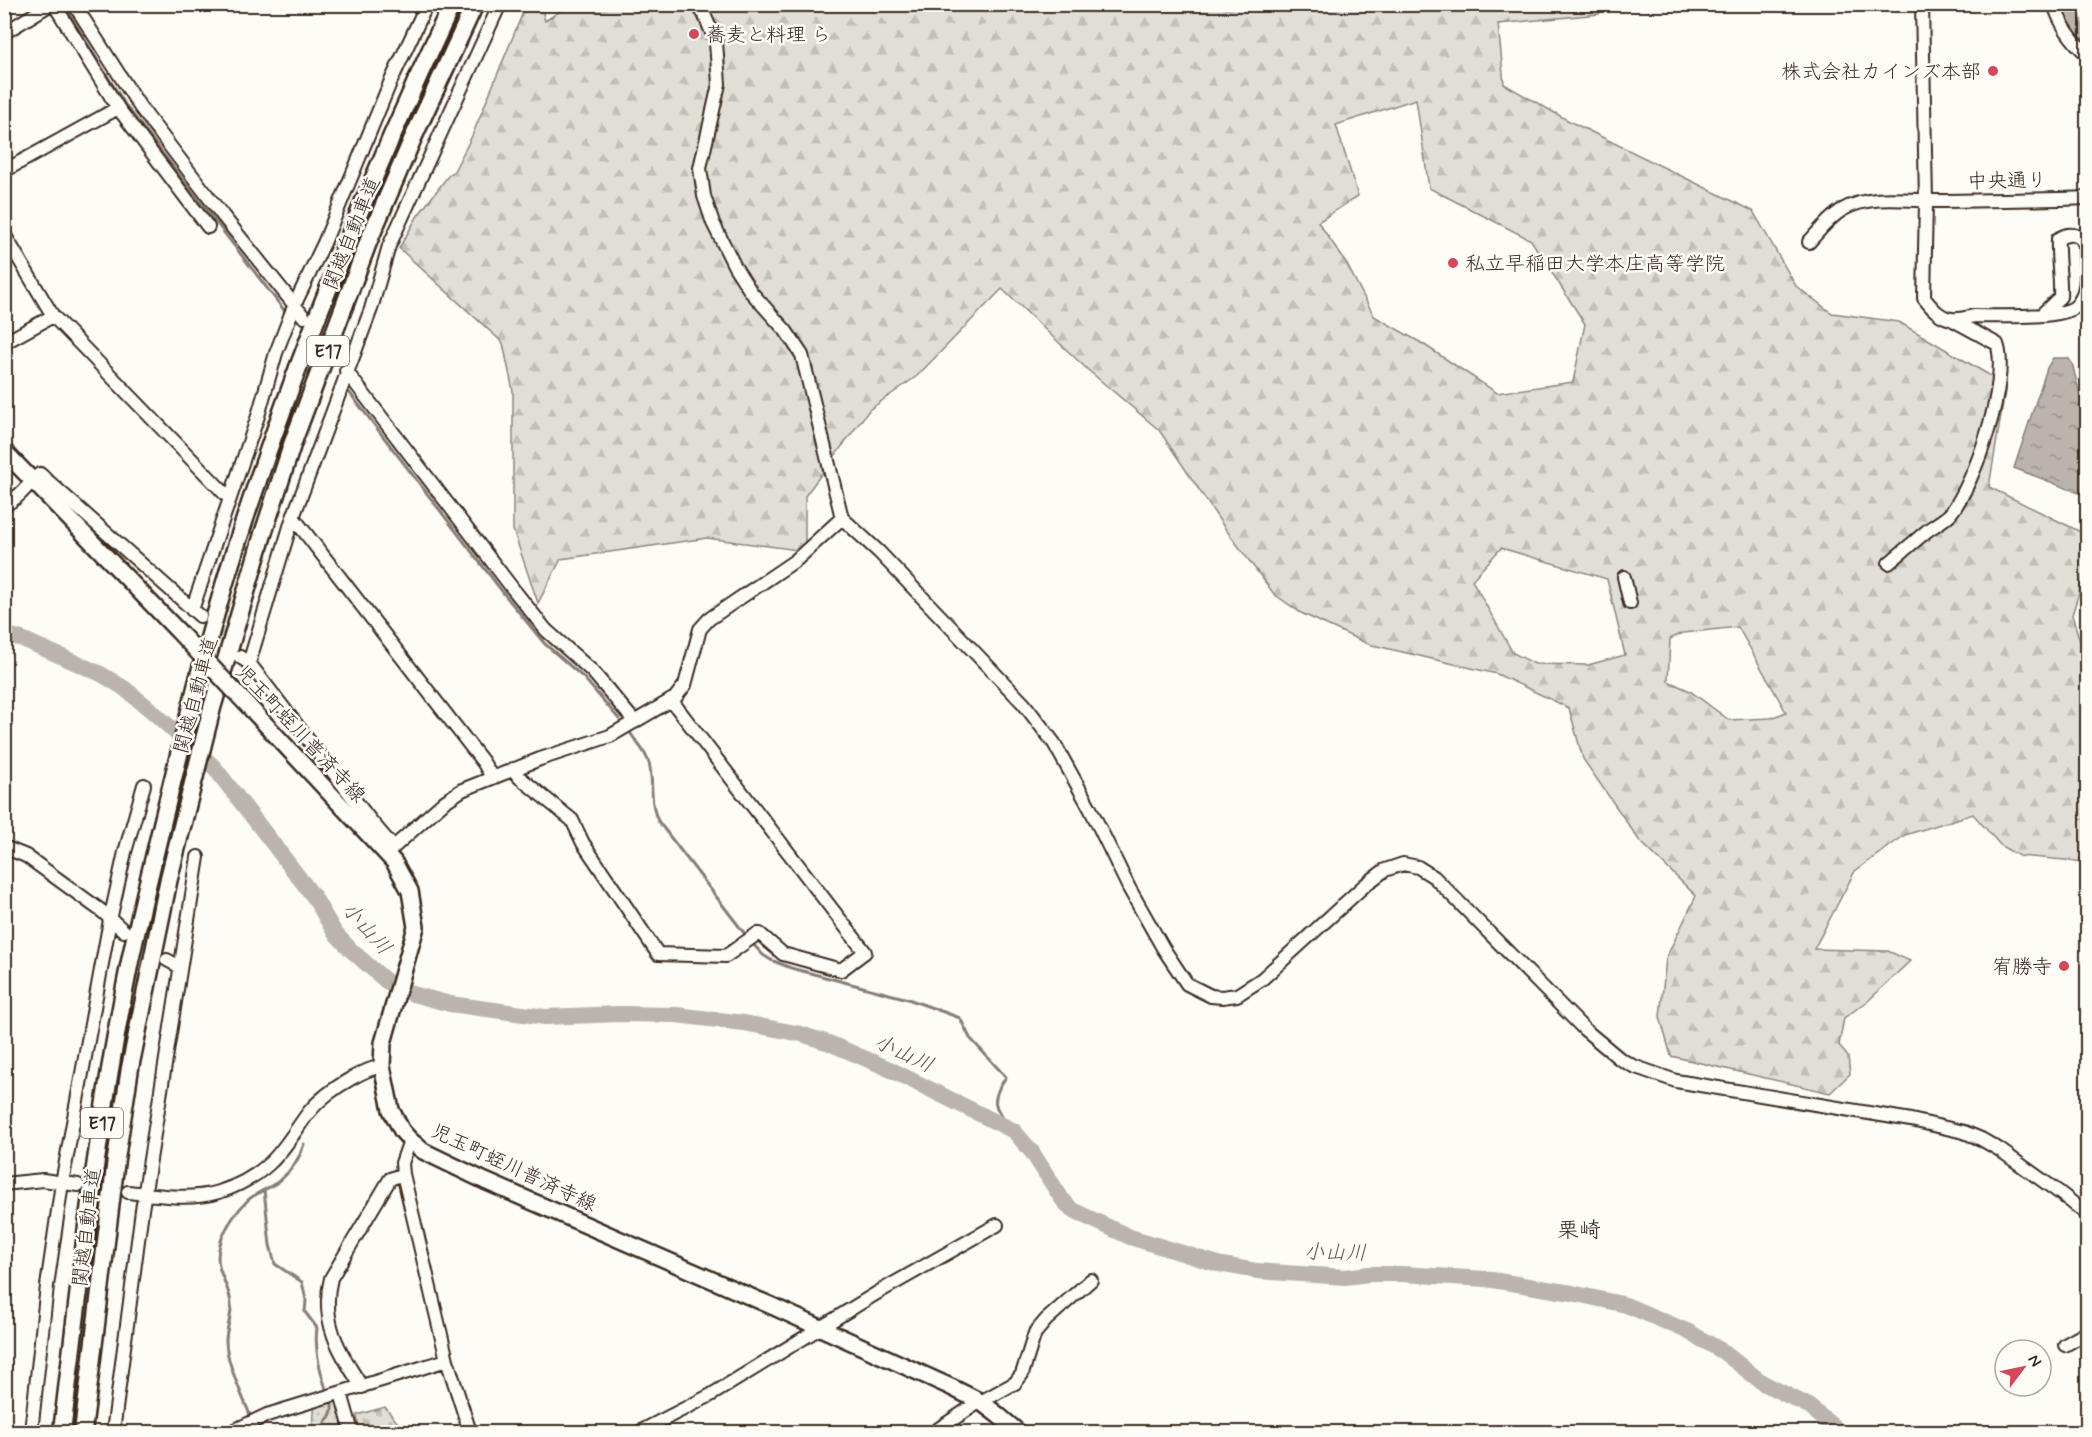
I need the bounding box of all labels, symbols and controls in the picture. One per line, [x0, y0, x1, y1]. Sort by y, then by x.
place label: 蕎麦と料理 ら [706, 22, 831, 49]
marker: 蕎麦と料理 ら [687, 27, 701, 41]
place label: 株式会社カインズ本部 [1781, 59, 1981, 86]
marker: 株式会社カインズ本部 [1986, 64, 2000, 78]
street label: 中央通り [1967, 167, 2047, 196]
street label: 関越自動車道 [317, 173, 387, 294]
place label: 私立早稲田大学本庄高等学院 [1465, 251, 1725, 278]
marker: 私立早稲田大学本庄高等学院 [1446, 256, 1460, 270]
road number: E17 [307, 336, 349, 366]
street label: 関越自動車道 [168, 634, 225, 757]
street label: 児玉町蛭川普済寺線 [229, 659, 371, 809]
water label: 小山川 [335, 896, 398, 961]
place label: 宥勝寺 [1992, 954, 2052, 981]
marker: 宥勝寺 [2057, 959, 2071, 973]
water label: 小山川 [869, 1028, 938, 1080]
road number: E17 [81, 1108, 123, 1138]
street label: 児玉町蛭川普済寺線 [426, 1118, 601, 1219]
street label: 関越自動車道 [67, 1166, 108, 1288]
district label: 栗崎 [1557, 1217, 1601, 1245]
water label: 小山川 [1303, 1238, 1367, 1268]
north arrow [1993, 1338, 2053, 1398]
text: N [2023, 1351, 2046, 1371]

